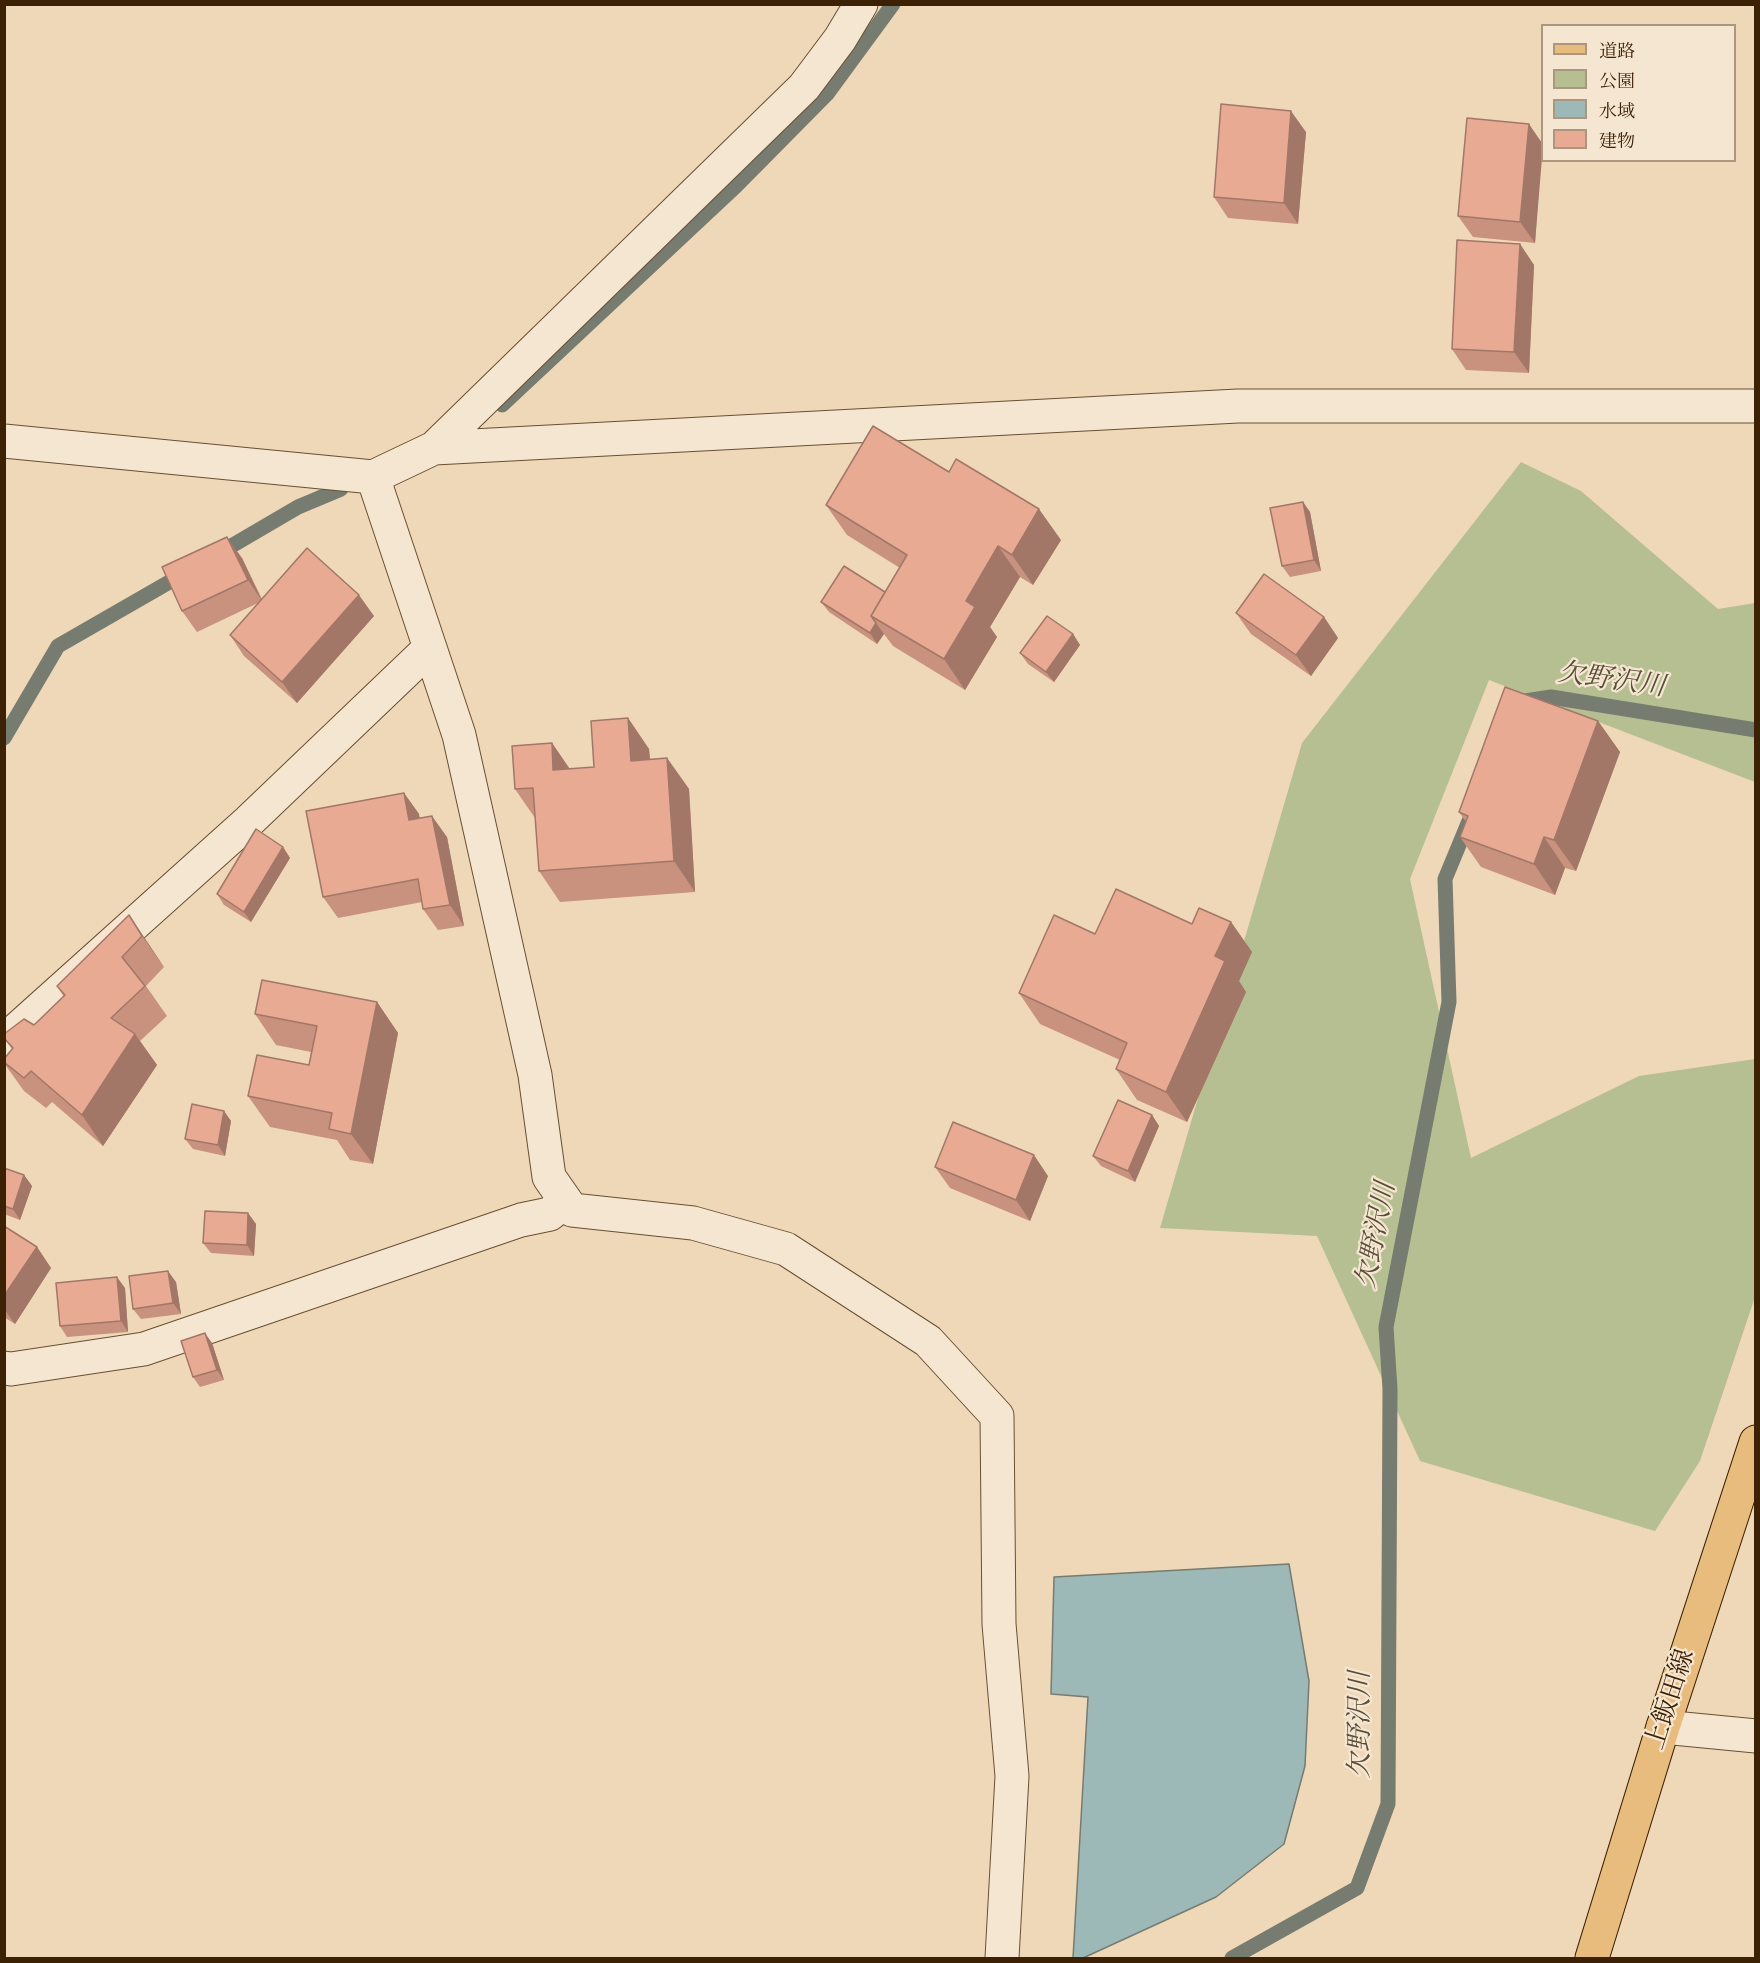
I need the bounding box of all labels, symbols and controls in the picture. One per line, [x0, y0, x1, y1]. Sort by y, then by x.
legend [1541, 24, 1736, 162]
text: 道路 [1599, 41, 1635, 63]
text: 公園 [1599, 71, 1635, 93]
text: 水域 [1599, 101, 1635, 123]
text: 建物 [1599, 131, 1635, 153]
water label: 欠野沢川 [1555, 658, 1667, 706]
water label: 欠野沢川 [1352, 1180, 1404, 1292]
street label: 上飯田線 [1641, 1646, 1703, 1754]
water label: 欠野沢川 [1346, 1671, 1378, 1779]

